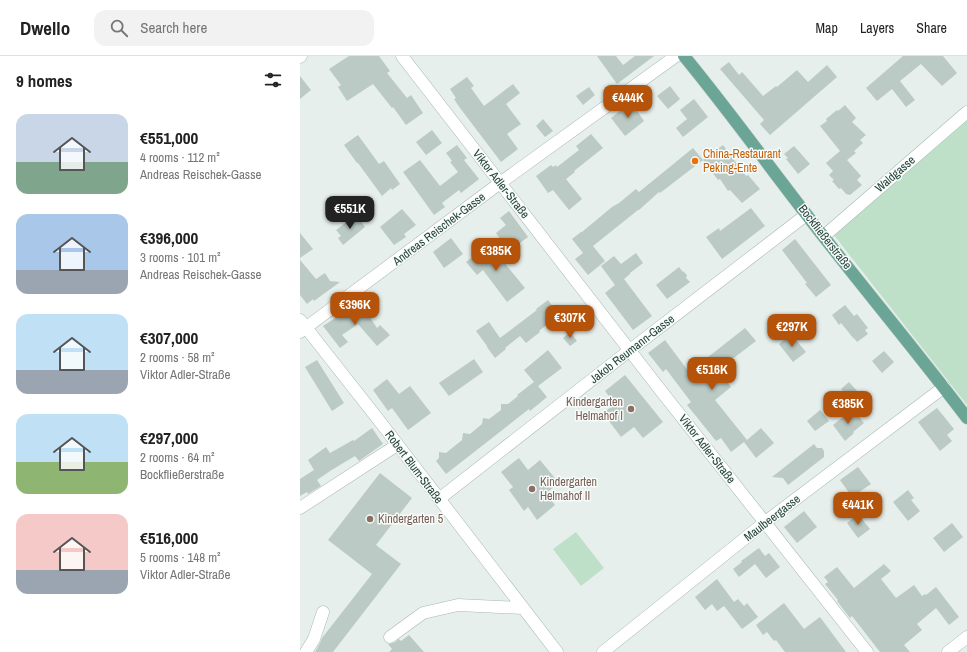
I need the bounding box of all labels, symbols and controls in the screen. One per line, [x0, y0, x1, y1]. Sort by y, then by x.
search box [94, 10, 374, 46]
text: Dwello [20, 15, 70, 41]
icon: search [108, 17, 130, 39]
text: Search here [140, 17, 207, 38]
text: Map [816, 19, 838, 37]
text: Layers [860, 19, 894, 37]
text: Share [916, 19, 947, 37]
text: 9 homes [16, 69, 73, 92]
icon: filters [262, 69, 284, 91]
pin: €444K [600, 85, 656, 119]
text: €444K [612, 89, 644, 106]
text: €551,000 [140, 126, 198, 149]
icon: home [48, 130, 96, 178]
street label: Viktor Adler-Straße [469, 146, 533, 222]
place label: China-Restaurant Peking-Ente [703, 146, 781, 176]
text: 4 rooms · 112 m² [140, 149, 220, 166]
street label: Waldgasse [872, 152, 918, 196]
marker: China-Restaurant Peking-Ente [690, 156, 700, 166]
text: Andreas Reischek-Gasse [140, 166, 261, 183]
street label: Andreas Reischek-Gasse [389, 189, 489, 270]
pin: €551K [322, 196, 378, 230]
text: €551K [334, 200, 366, 217]
street label: Bockfließerstraße [795, 201, 855, 273]
text: €396,000 [140, 226, 198, 249]
icon: home [48, 230, 96, 278]
pin: €385K [468, 238, 524, 272]
text: €385K [480, 242, 512, 259]
text: 3 rooms · 101 m² [140, 249, 221, 266]
text: Andreas Reischek-Gasse [140, 266, 261, 283]
pin: €396K [327, 292, 383, 326]
text: €396K [339, 296, 371, 313]
pin: €307K [542, 305, 598, 339]
text: €307K [554, 309, 586, 326]
street label: Jakob Reumann-Gasse [586, 311, 678, 387]
pin: €297K [764, 314, 820, 348]
text: €297K [776, 318, 808, 335]
text: €307,000 [140, 326, 198, 349]
icon: home [48, 330, 96, 378]
text: 2 rooms · 58 m² [140, 349, 215, 366]
pin: €516K [684, 357, 740, 391]
text: €516K [696, 361, 728, 378]
text: Viktor Adler-Straße [140, 366, 230, 383]
pin: €385K [820, 391, 876, 425]
place label: Kindergarten Helmahof I [566, 394, 623, 424]
text: €385K [832, 395, 864, 412]
marker: Kindergarten Helmahof I [626, 404, 636, 414]
street label: Viktor Adler-Straße [675, 411, 739, 487]
text: €297,000 [140, 426, 198, 449]
street label: Robert Blum-Straße [381, 427, 447, 507]
icon: home [48, 430, 96, 478]
text: 2 rooms · 64 m² [140, 449, 215, 466]
text: Bockfließerstraße [140, 466, 224, 483]
place label: Kindergarten Helmahof II [540, 474, 597, 504]
marker: Kindergarten Helmahof II [527, 484, 537, 494]
street label: Maulbeergasse [741, 491, 803, 545]
pin: €441K [830, 492, 886, 526]
text: €441K [842, 496, 874, 513]
place label: Kindergarten 5 [378, 511, 444, 527]
marker: Kindergarten 5 [365, 514, 375, 524]
text: €516,000 [140, 526, 198, 549]
icon: home [48, 530, 96, 578]
text: 5 rooms · 148 m² [140, 549, 221, 566]
text: Viktor Adler-Straße [140, 566, 230, 583]

